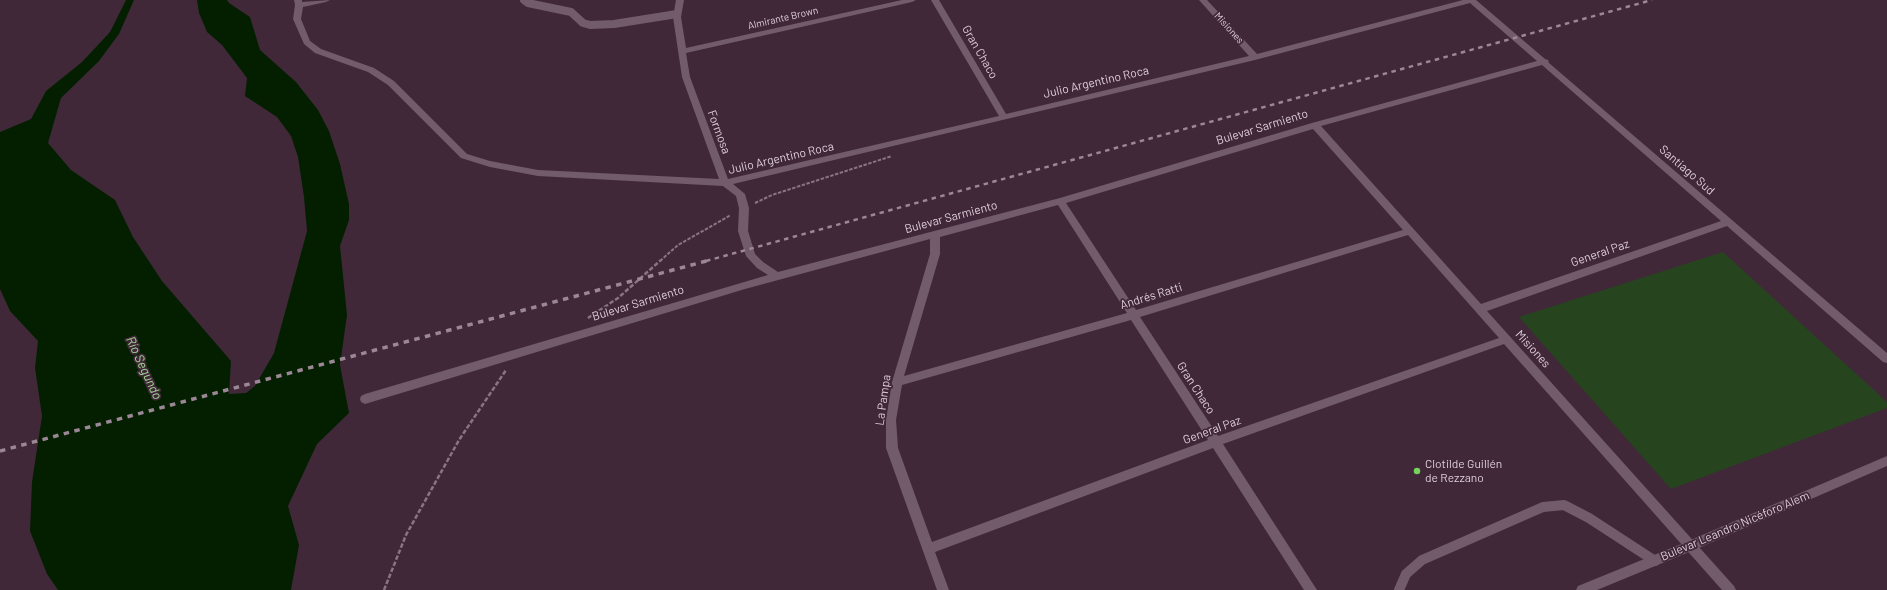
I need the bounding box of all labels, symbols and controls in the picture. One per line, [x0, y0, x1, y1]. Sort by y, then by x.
street label: Almirante Brown [747, 4, 819, 32]
street label: Misiones [1212, 10, 1246, 46]
street label: Gran Chaco [959, 23, 1001, 81]
street label: Julio Argentino Roca [1042, 63, 1150, 101]
street label: Bulevar Sarmiento [1214, 106, 1310, 148]
street label: Formosa [704, 108, 734, 156]
street label: Julio Argentino Roca [727, 139, 835, 177]
street label: Santiago Sud [1656, 142, 1718, 198]
street label: Bulevar Sarmiento [903, 198, 999, 236]
street label: General Paz [1569, 236, 1631, 270]
street label: Andrés Ratti [1118, 280, 1184, 312]
street label: Bulevar Sarmiento [590, 282, 686, 324]
street label: Misiones [1512, 327, 1554, 371]
water label: Río Segundo [123, 334, 165, 402]
street label: Gran Chaco [1174, 359, 1218, 417]
street label: La Pampa [872, 374, 894, 426]
street label: General Paz [1181, 413, 1243, 447]
place label: Clotilde Guillén de Rezzano [1425, 457, 1502, 485]
marker: Clotilde Guillén de Rezzano [1412, 466, 1422, 476]
street label: Bulevar Leandro Nicéforo Alem [1658, 488, 1812, 564]

